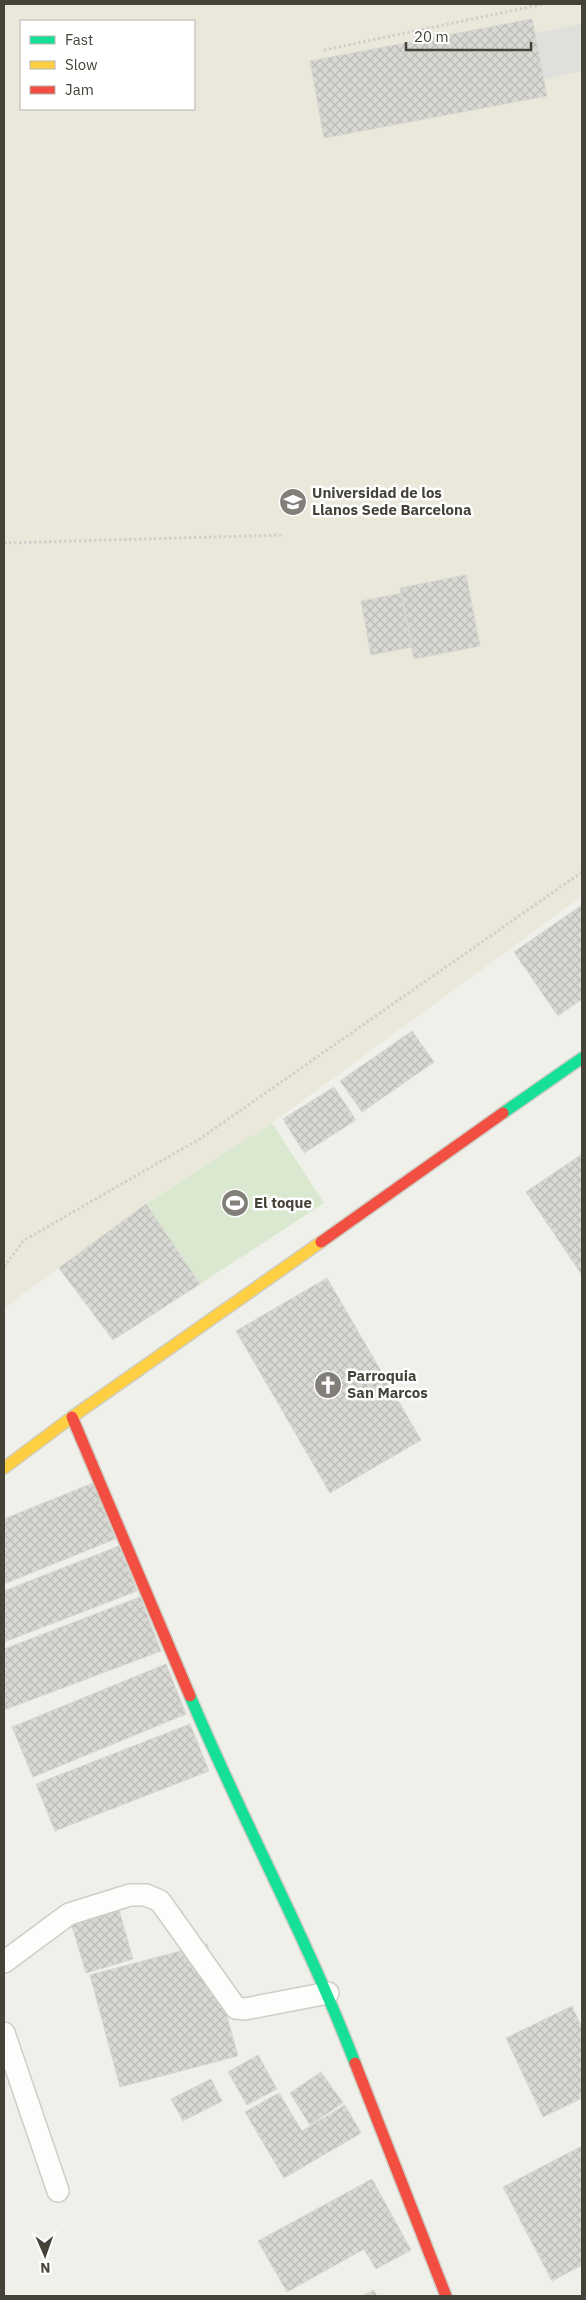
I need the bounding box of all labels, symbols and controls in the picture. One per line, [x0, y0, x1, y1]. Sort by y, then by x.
legend [20, 20, 195, 110]
scale bar [406, 20, 531, 52]
text: 20 m [414, 27, 449, 46]
text: Fast [65, 30, 93, 49]
text: Slow [65, 55, 98, 74]
text: Jam [65, 80, 94, 99]
place label: Universidad de los Llanos Sede Barcelona [312, 483, 472, 519]
school or university icon: Universidad de los Llanos Sede Barcelona [278, 487, 308, 517]
sports icon: El toque [220, 1188, 250, 1218]
place label: El toque [254, 1193, 312, 1212]
place label: Parroquia San Marcos [347, 1366, 428, 1402]
church icon: Parroquia San Marcos [313, 1370, 343, 1400]
north arrow [20, 2230, 70, 2280]
text: N [40, 2259, 51, 2277]

